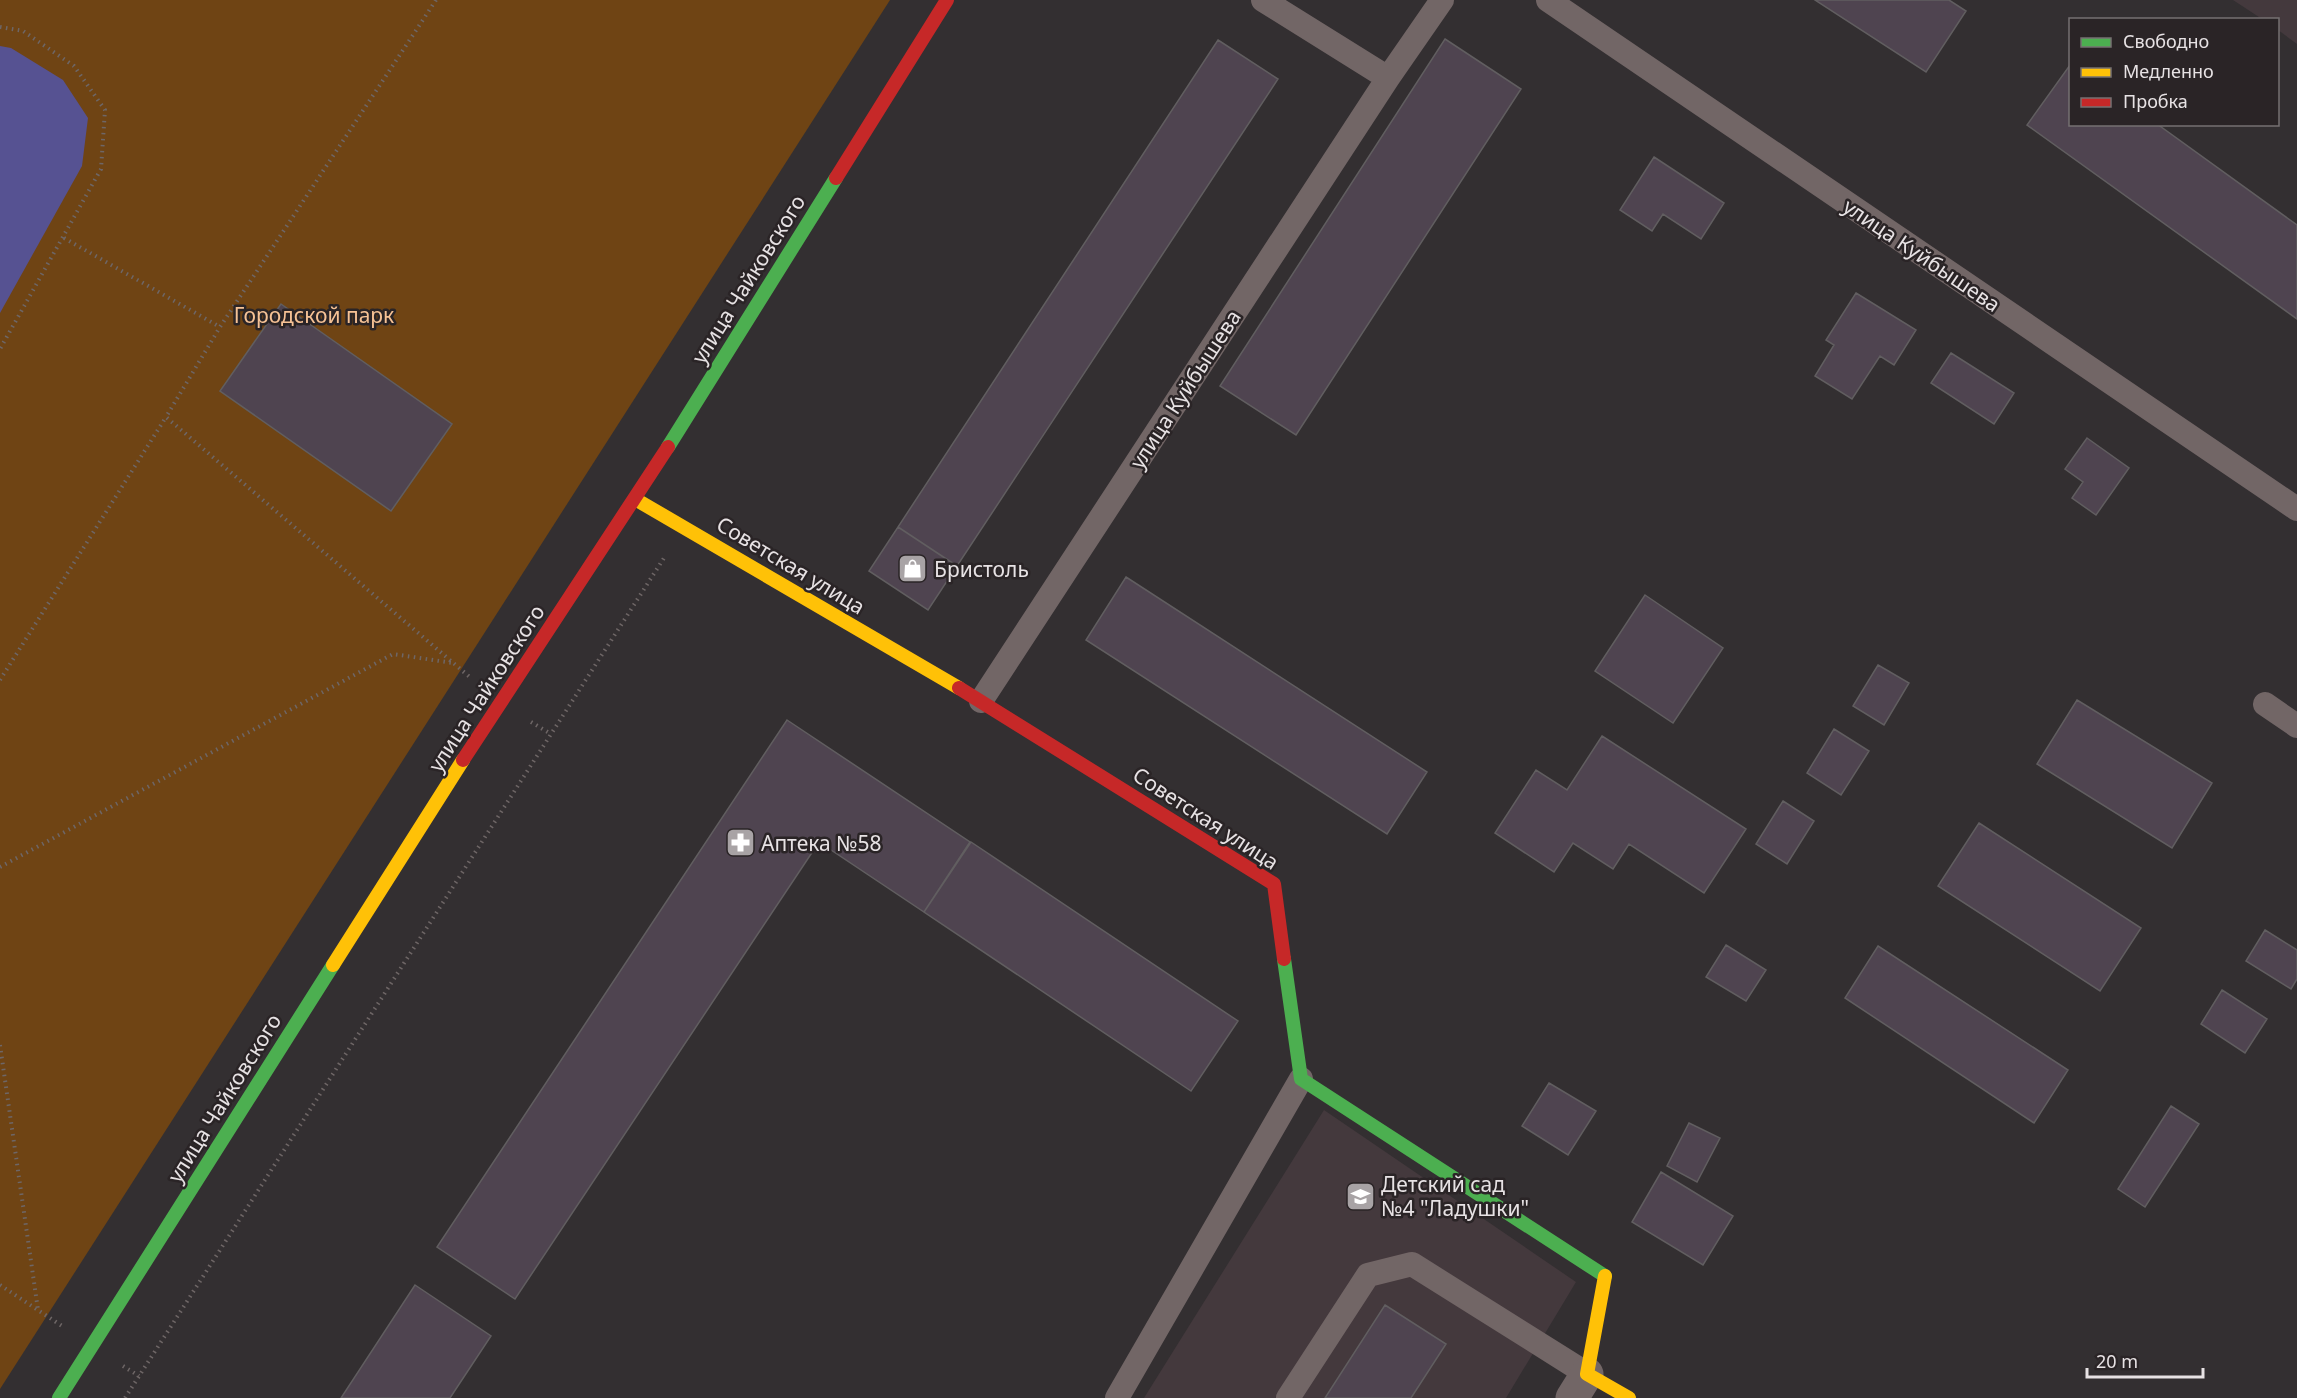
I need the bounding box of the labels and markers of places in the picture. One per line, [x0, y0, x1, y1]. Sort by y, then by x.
shop icon: Бристоль [897, 553, 929, 585]
place label: Бристоль [934, 555, 1029, 583]
pharmacy icon: Аптека №58 [724, 827, 756, 859]
place label: Аптека №58 [761, 829, 882, 857]
place label: Детский сад №4 "Ладушки" [1381, 1170, 1529, 1222]
school or university icon: Детский сад №4 "Ладушки" [1344, 1180, 1376, 1212]

